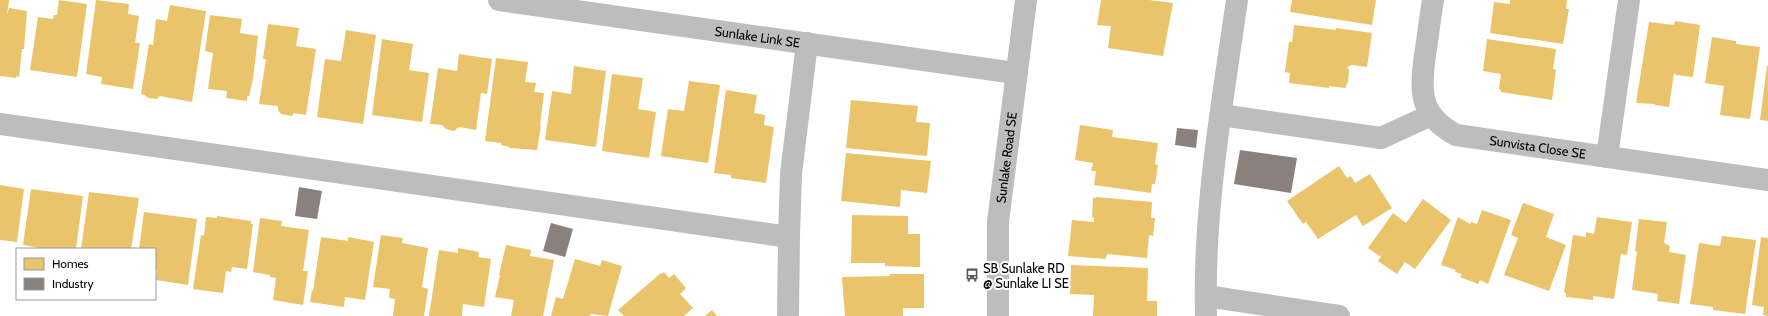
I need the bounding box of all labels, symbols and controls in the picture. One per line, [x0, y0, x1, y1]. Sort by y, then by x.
street label: Sunlake Link SE [714, 23, 801, 51]
street label: Sunlake Road SE [992, 111, 1020, 204]
street label: Sunvista Close SE [1488, 132, 1587, 162]
legend [16, 248, 156, 300]
text: Homes [52, 256, 89, 271]
place label: SB Sunlake RD @ Sunlake LI SE [983, 260, 1069, 291]
bus stop icon: SB Sunlake RD @ Sunlake LI SE [964, 267, 980, 283]
text: Industry [52, 276, 93, 291]

